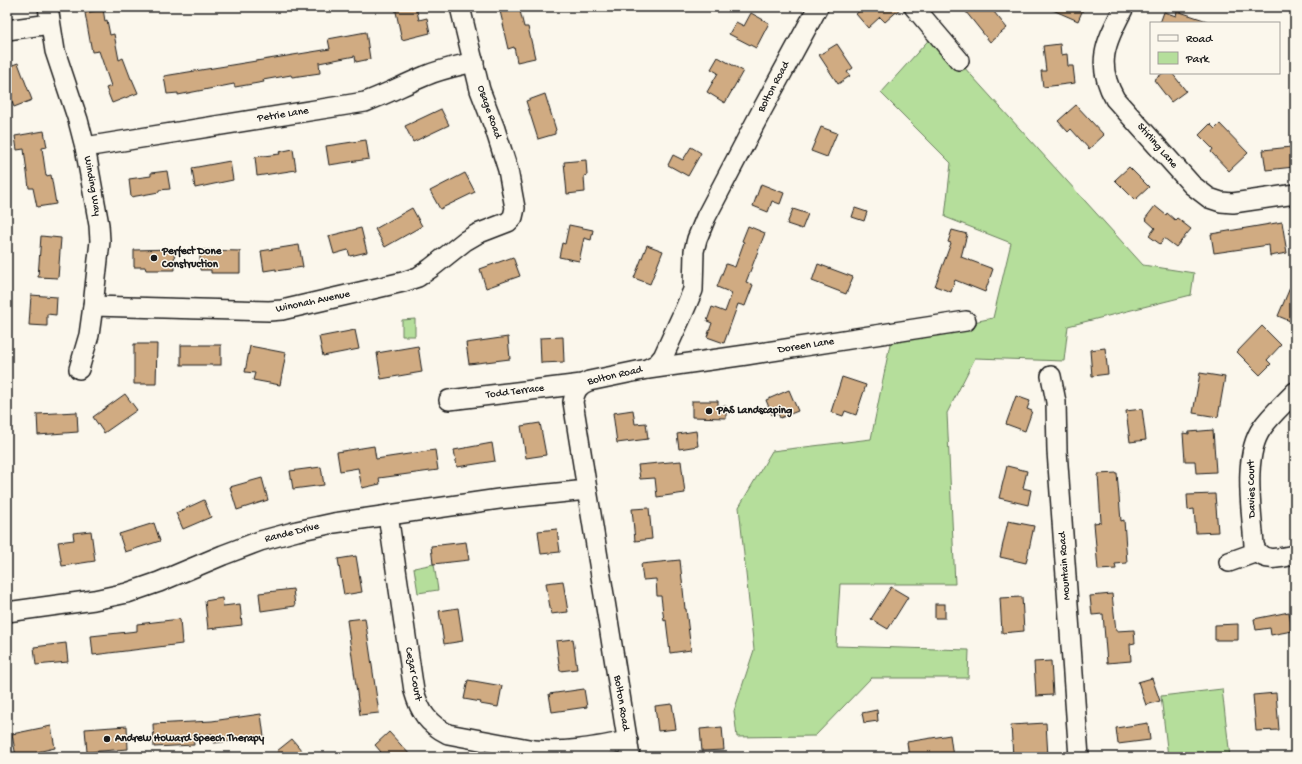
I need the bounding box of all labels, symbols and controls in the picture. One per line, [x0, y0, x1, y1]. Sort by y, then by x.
legend [1150, 22, 1280, 74]
text: Road [1186, 33, 1213, 47]
text: Park [1185, 53, 1211, 67]
street label: Bolton Road [755, 58, 793, 115]
street label: Osage Road [474, 84, 504, 142]
street label: Petrie Lane [255, 105, 310, 125]
street label: Stirling Lane [1134, 121, 1180, 171]
street label: Winding Way [81, 155, 103, 218]
place label: Perfect Done Construction [161, 245, 223, 271]
marker: Perfect Done Construction [149, 253, 159, 263]
street label: Winonah Avenue [275, 288, 352, 316]
street label: Doreen Lane [776, 336, 835, 357]
street label: Bolton Road [585, 364, 645, 388]
street label: Todd Terrace [484, 382, 545, 402]
place label: PAS Landscaping [716, 405, 793, 418]
marker: PAS Landscaping [704, 406, 714, 416]
street label: Davies Court [1245, 458, 1259, 519]
street label: Rande Drive [263, 520, 321, 546]
street label: Mountain Road [1057, 530, 1073, 601]
street label: Cezar Court [402, 646, 424, 703]
street label: Bolton Road [611, 674, 632, 733]
place label: Andrew Howard Speech Therapy [114, 733, 265, 745]
marker: Andrew Howard Speech Therapy [102, 734, 112, 744]

